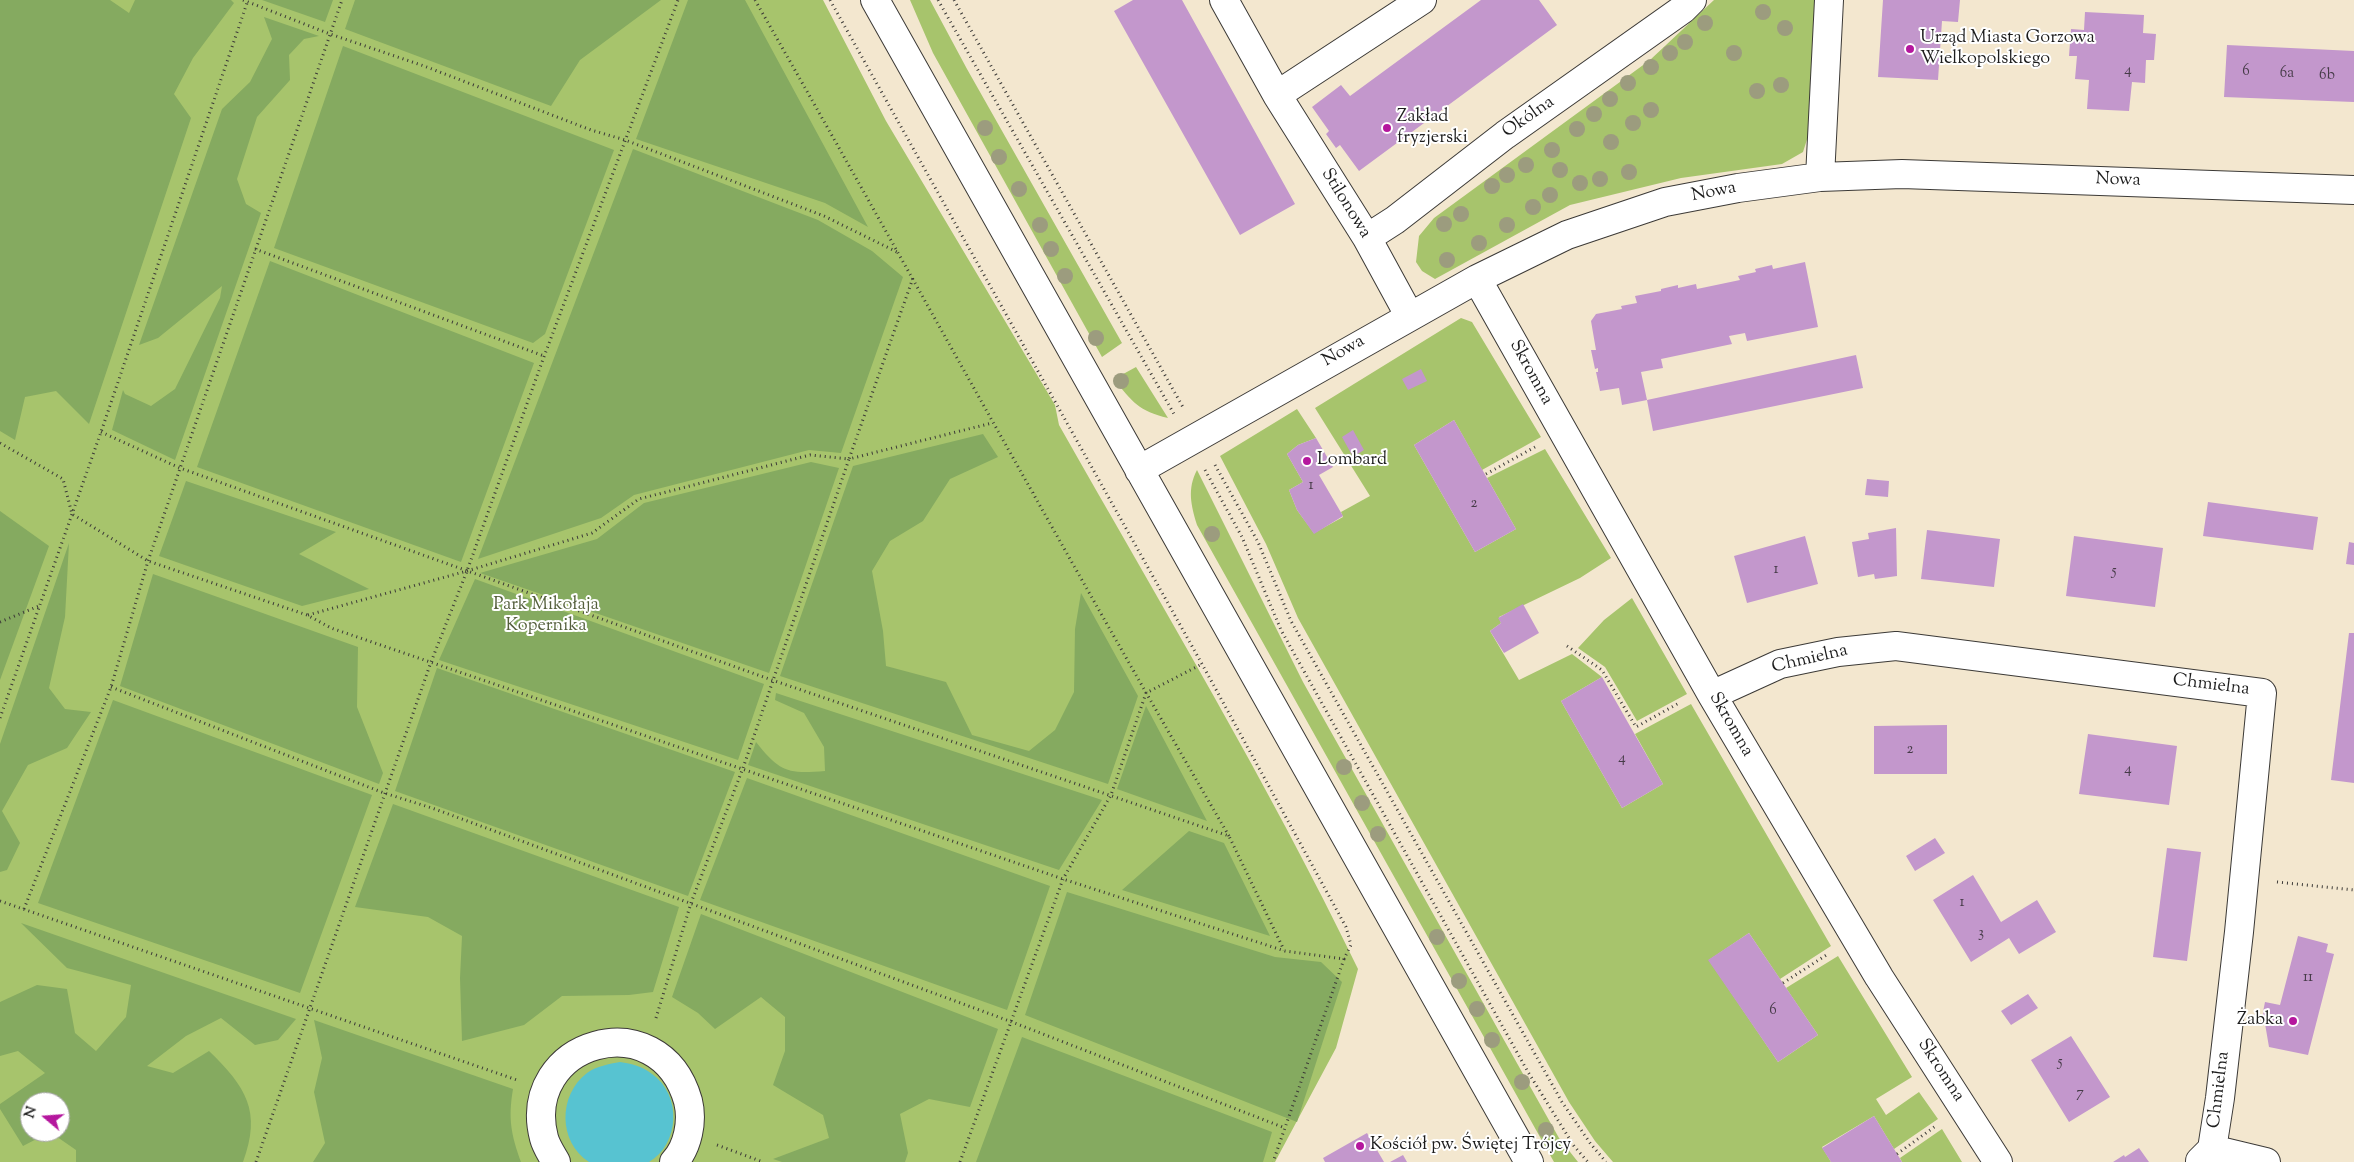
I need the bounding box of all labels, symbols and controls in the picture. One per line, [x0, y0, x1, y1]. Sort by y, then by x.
place label: Urząd Miasta Gorzowa Wielkopolskiego [1920, 28, 2095, 70]
marker: Urząd Miasta Gorzowa Wielkopolskiego [1904, 43, 1916, 55]
house number: 4 [2124, 62, 2132, 80]
house number: 6 [2242, 63, 2250, 81]
house number: 6a [2280, 65, 2294, 83]
house number: 6b [2319, 67, 2335, 85]
street label: Okólna [1499, 92, 1559, 144]
place label: Zakład fryzjerski [1397, 107, 1468, 150]
marker: Zakład fryzjerski [1381, 122, 1393, 134]
street label: Stilonowa [1315, 165, 1375, 243]
street label: Nowa [2095, 169, 2141, 193]
street label: Nowa [1690, 178, 1738, 208]
street label: Nowa [1319, 331, 1369, 373]
street label: Skromna [1503, 337, 1557, 409]
place label: Lombard [1317, 450, 1387, 472]
marker: Lombard [1301, 455, 1313, 467]
house number: 1 [1308, 477, 1314, 495]
house number: 2 [1470, 495, 1478, 513]
house number: 1 [1773, 561, 1779, 579]
house number: 5 [2111, 563, 2117, 581]
park label: Park Mikołaja Kopernika [493, 595, 599, 638]
street label: Chmielna [1770, 641, 1850, 679]
street label: Chmielna [2171, 671, 2251, 701]
street label: Skromna [1703, 689, 1757, 761]
house number: 2 [1906, 741, 1914, 759]
house number: 4 [1618, 750, 1626, 768]
house number: 4 [2124, 761, 2132, 779]
house number: 1 [1959, 894, 1965, 912]
house number: 3 [1978, 925, 1984, 943]
house number: 11 [2303, 969, 2313, 987]
house number: 6 [1769, 1002, 1777, 1020]
place label: Żabka [2237, 1010, 2283, 1032]
marker: Żabka [2287, 1015, 2299, 1027]
street label: Skromna [1912, 1035, 1968, 1107]
street label: Chmielna [2205, 1050, 2235, 1130]
house number: 5 [2057, 1054, 2063, 1072]
house number: 7 [2076, 1085, 2084, 1103]
north arrow [20, 1092, 70, 1142]
text: N [20, 1104, 43, 1121]
place label: Kościół pw. Świętej Trójcy [1370, 1135, 1571, 1157]
marker: Kościół pw. Świętej Trójcy [1354, 1140, 1366, 1152]

